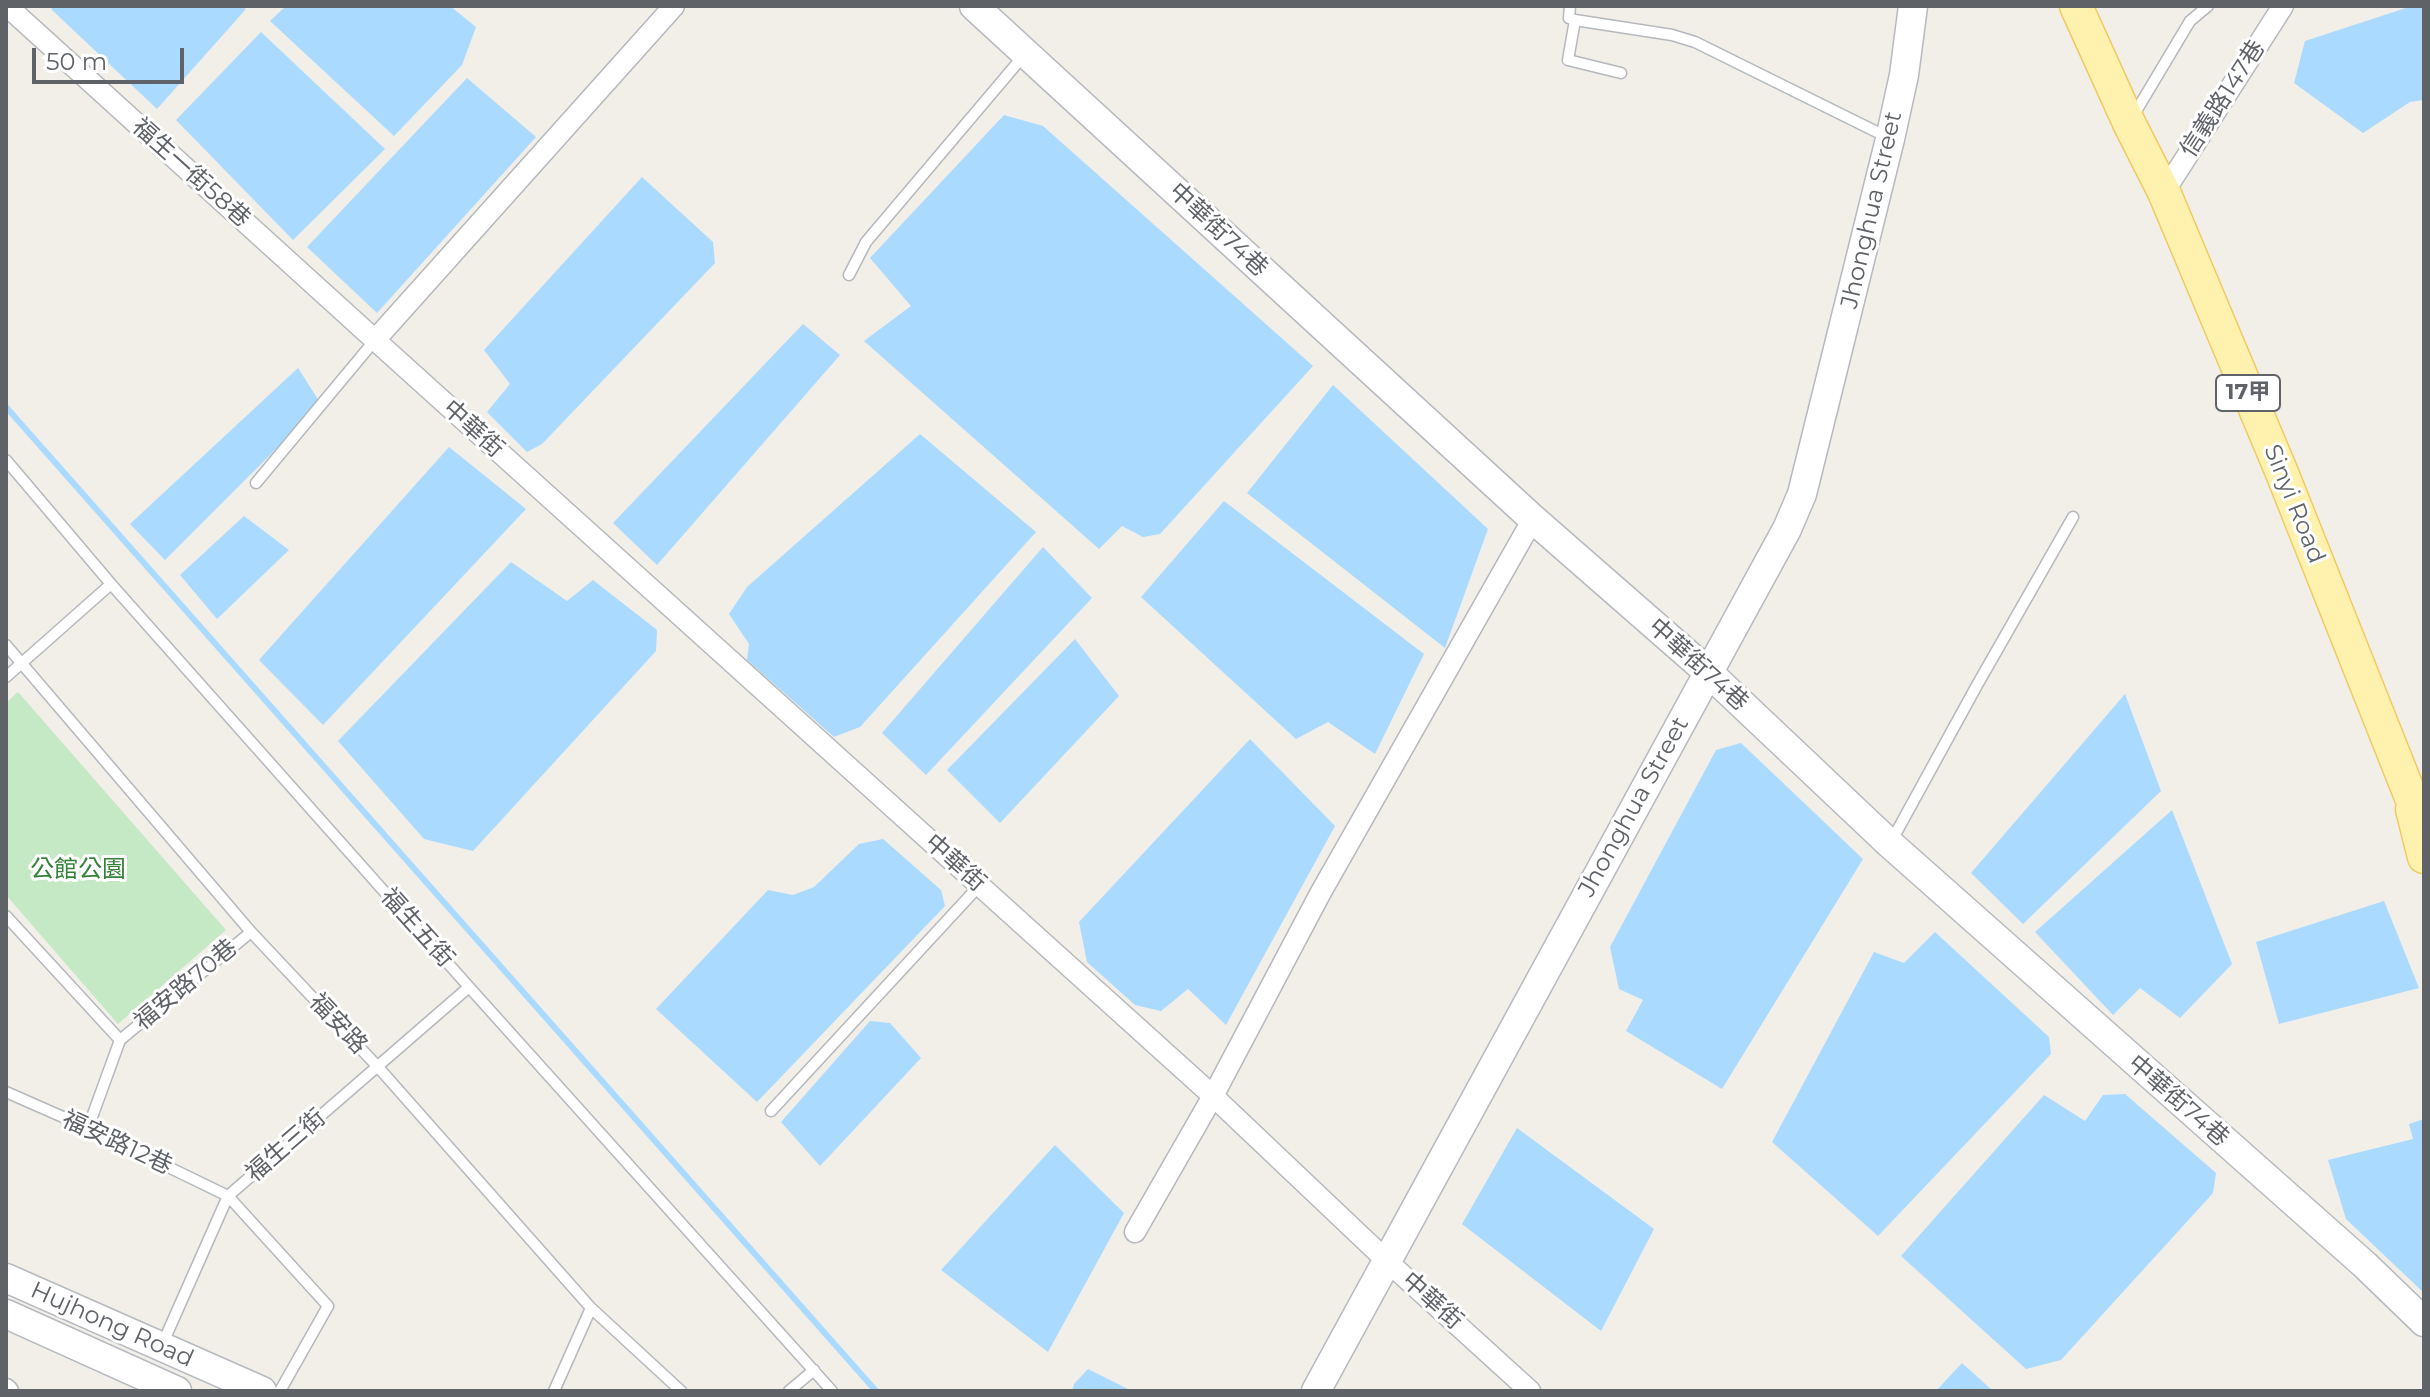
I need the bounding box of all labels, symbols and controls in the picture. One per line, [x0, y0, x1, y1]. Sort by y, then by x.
scale bar [36, 32, 188, 82]
street label: 信義路147巷 [2175, 35, 2271, 163]
text: 50 m [46, 47, 107, 76]
street label: Jhonghua Street [1835, 109, 1909, 311]
street label: 福生一街58巷 [126, 112, 256, 234]
street label: 中華街74巷 [1163, 177, 1273, 283]
road number: 17甲 [2216, 375, 2280, 411]
street label: 中華街 [437, 394, 509, 464]
street label: Sinyi Road [2257, 440, 2331, 568]
street label: 中華街74巷 [1642, 613, 1754, 717]
street label: Jhonghua Street [1573, 712, 1695, 902]
street label: 中華街 [919, 828, 991, 898]
park label: 公館公園 [30, 856, 126, 884]
street label: 福生五街 [374, 883, 460, 973]
street label: 福安路70巷 [129, 934, 243, 1036]
street label: 福安路 [303, 988, 373, 1060]
street label: 中華街74巷 [2122, 1049, 2234, 1153]
street label: 福生三街 [240, 1104, 332, 1188]
street label: 福安路12巷 [57, 1105, 177, 1181]
street label: 中華街 [1396, 1266, 1468, 1336]
street label: Hujhong Road [26, 1276, 198, 1374]

